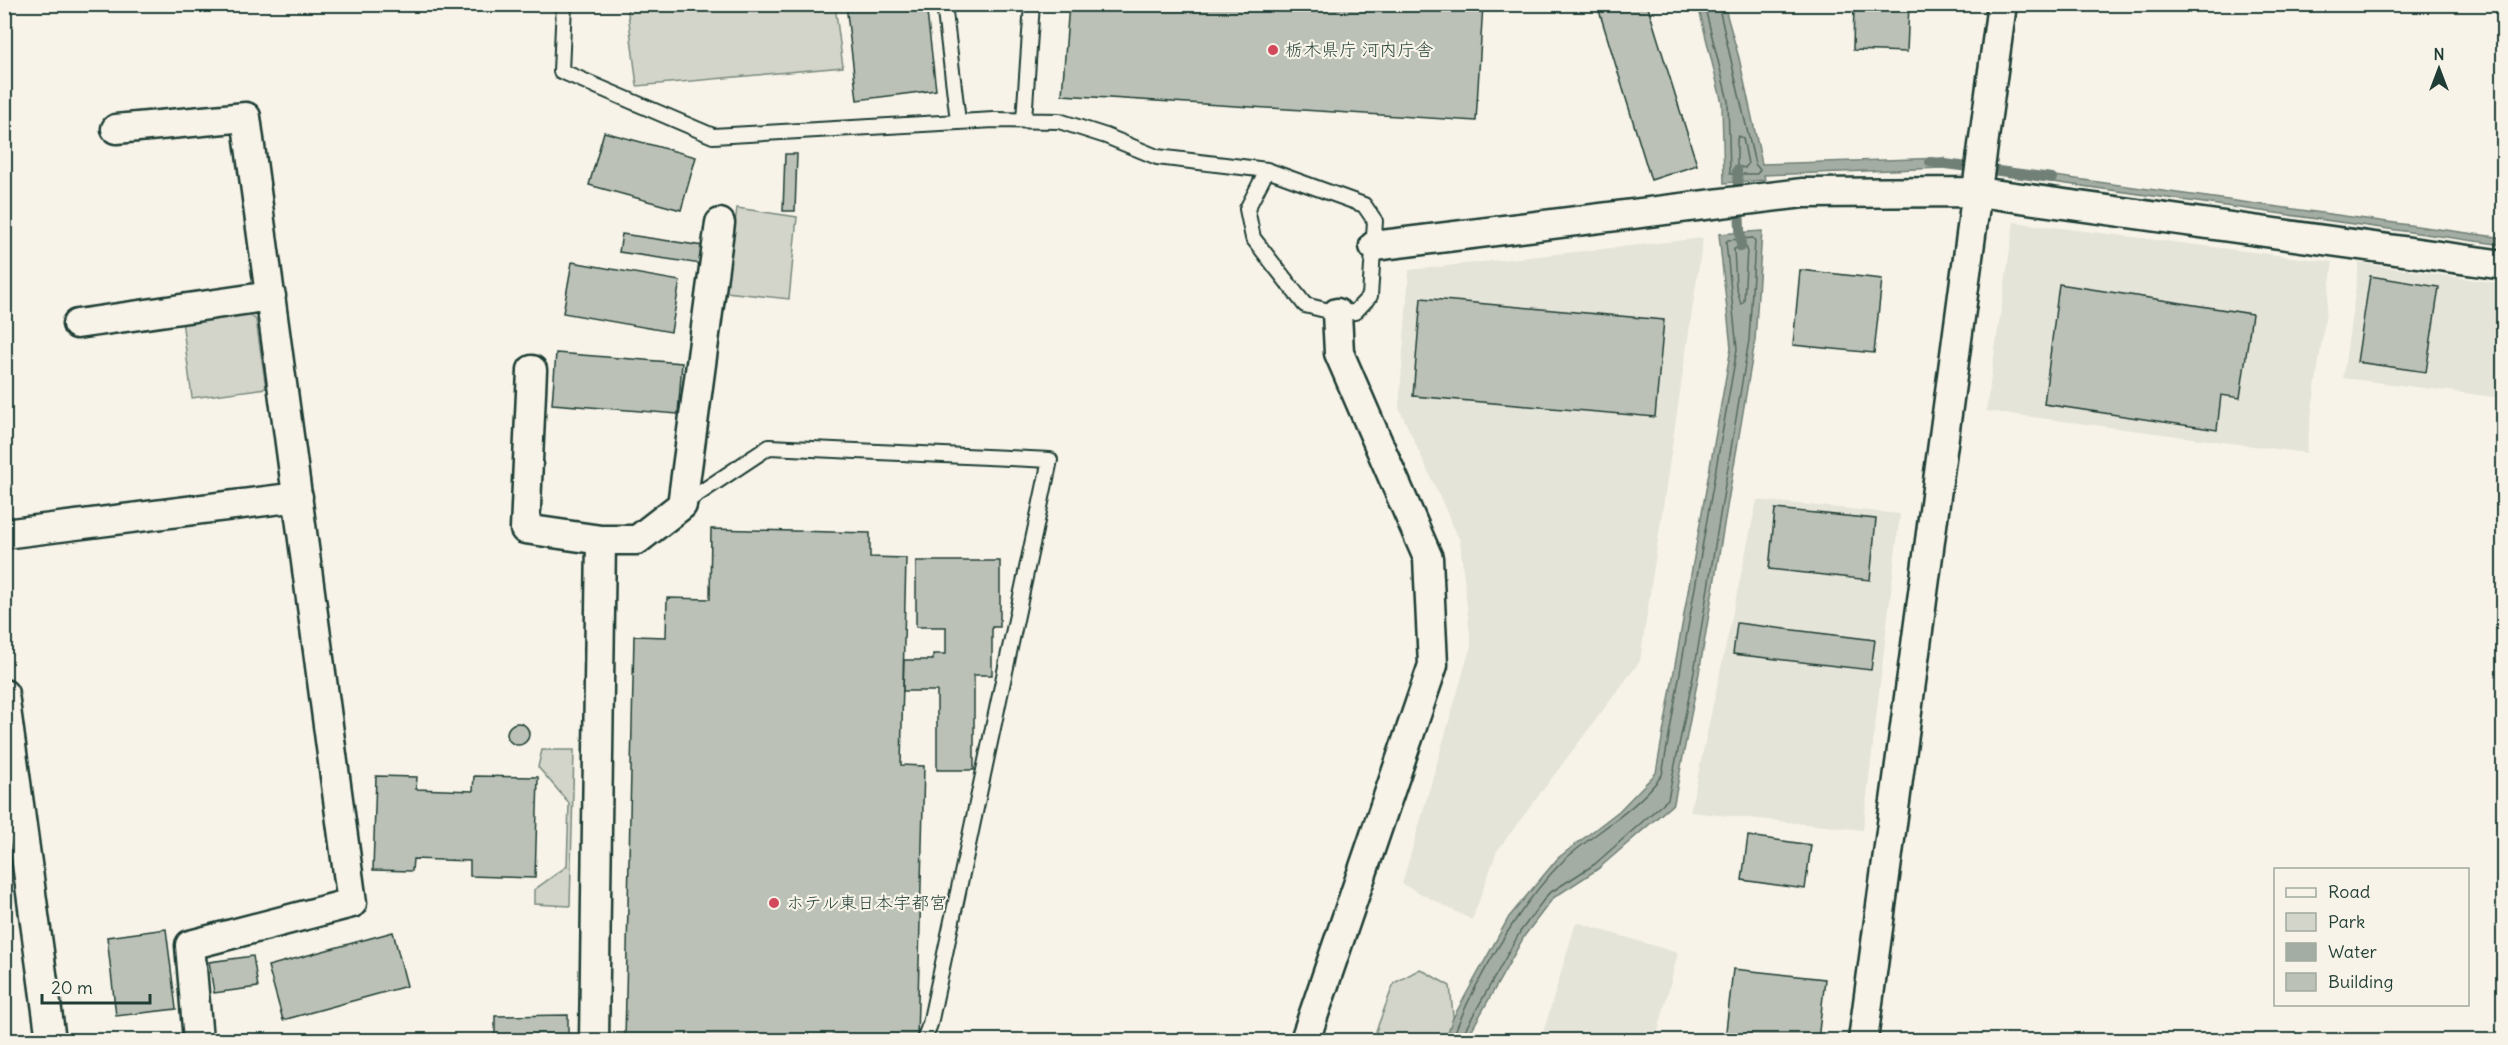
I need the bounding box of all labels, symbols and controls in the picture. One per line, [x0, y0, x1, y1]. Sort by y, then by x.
place label: 栃木県庁 河内庁舎 [1285, 38, 1433, 61]
north arrow [2409, 39, 2469, 99]
marker: 栃木県庁 河内庁舎 [1266, 43, 1280, 57]
text: N [2433, 44, 2445, 64]
legend [2274, 868, 2469, 1006]
text: Road [2328, 880, 2371, 903]
place label: ホテル東日本宇都宮 [786, 891, 947, 914]
marker: ホテル東日本宇都宮 [767, 896, 781, 910]
text: Park [2328, 910, 2365, 933]
text: Water [2328, 940, 2378, 963]
scale bar [42, 967, 150, 1005]
text: Building [2328, 970, 2393, 993]
text: 20 m [51, 976, 93, 999]

